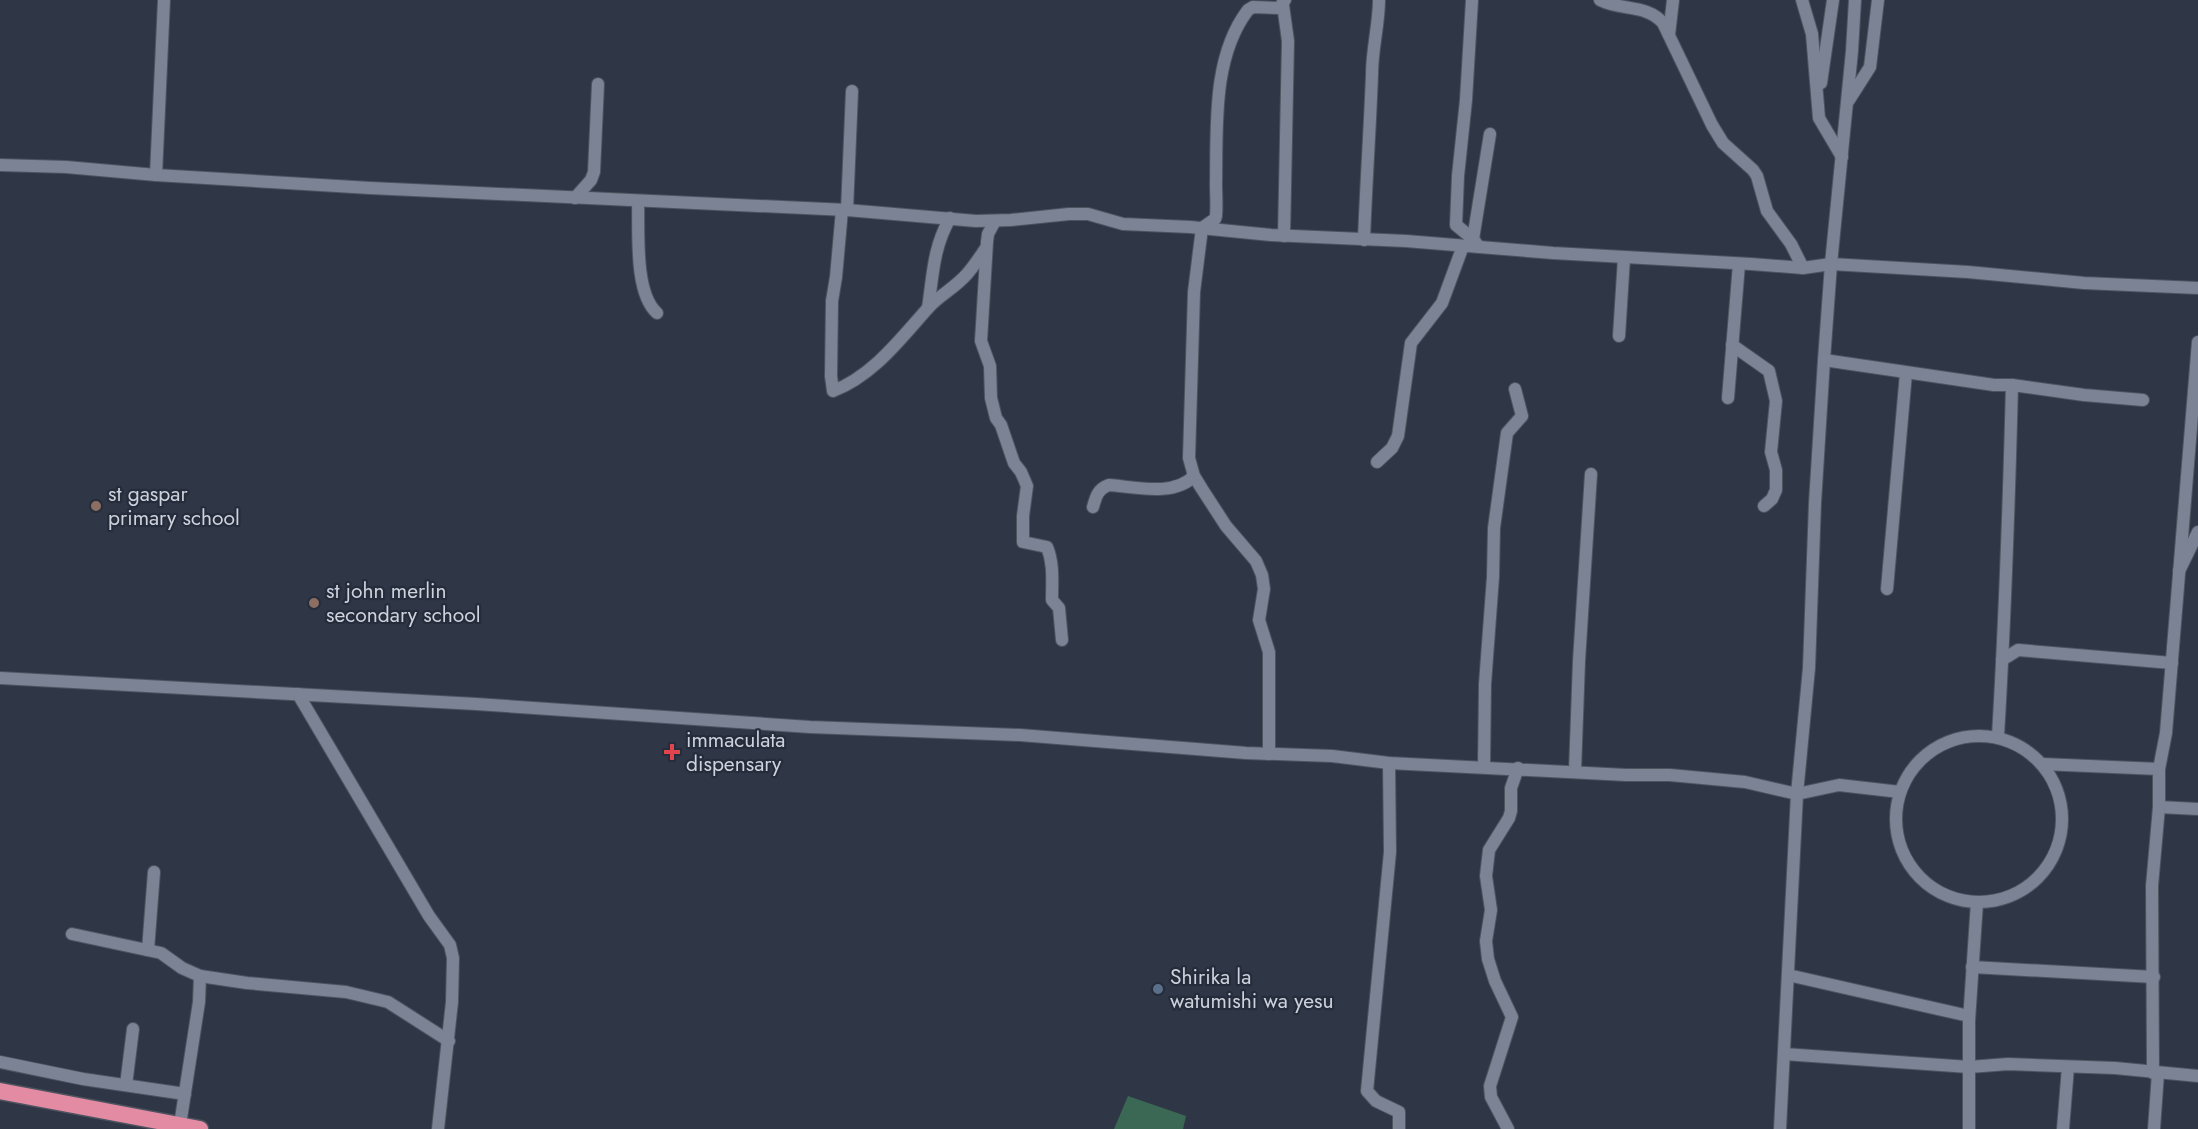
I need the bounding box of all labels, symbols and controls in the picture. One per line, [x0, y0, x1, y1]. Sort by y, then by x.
place label: st gaspar primary school [108, 479, 240, 533]
marker: st gaspar primary school [89, 499, 103, 513]
place label: st john merlin secondary school [326, 576, 481, 630]
marker: st john merlin secondary school [307, 596, 321, 610]
place label: immaculata dispensary [686, 725, 785, 779]
marker: immaculata dispensary [663, 743, 681, 761]
place label: Shirika la watumishi wa yesu [1170, 962, 1333, 1016]
marker: Shirika la watumishi wa yesu [1151, 982, 1165, 996]

